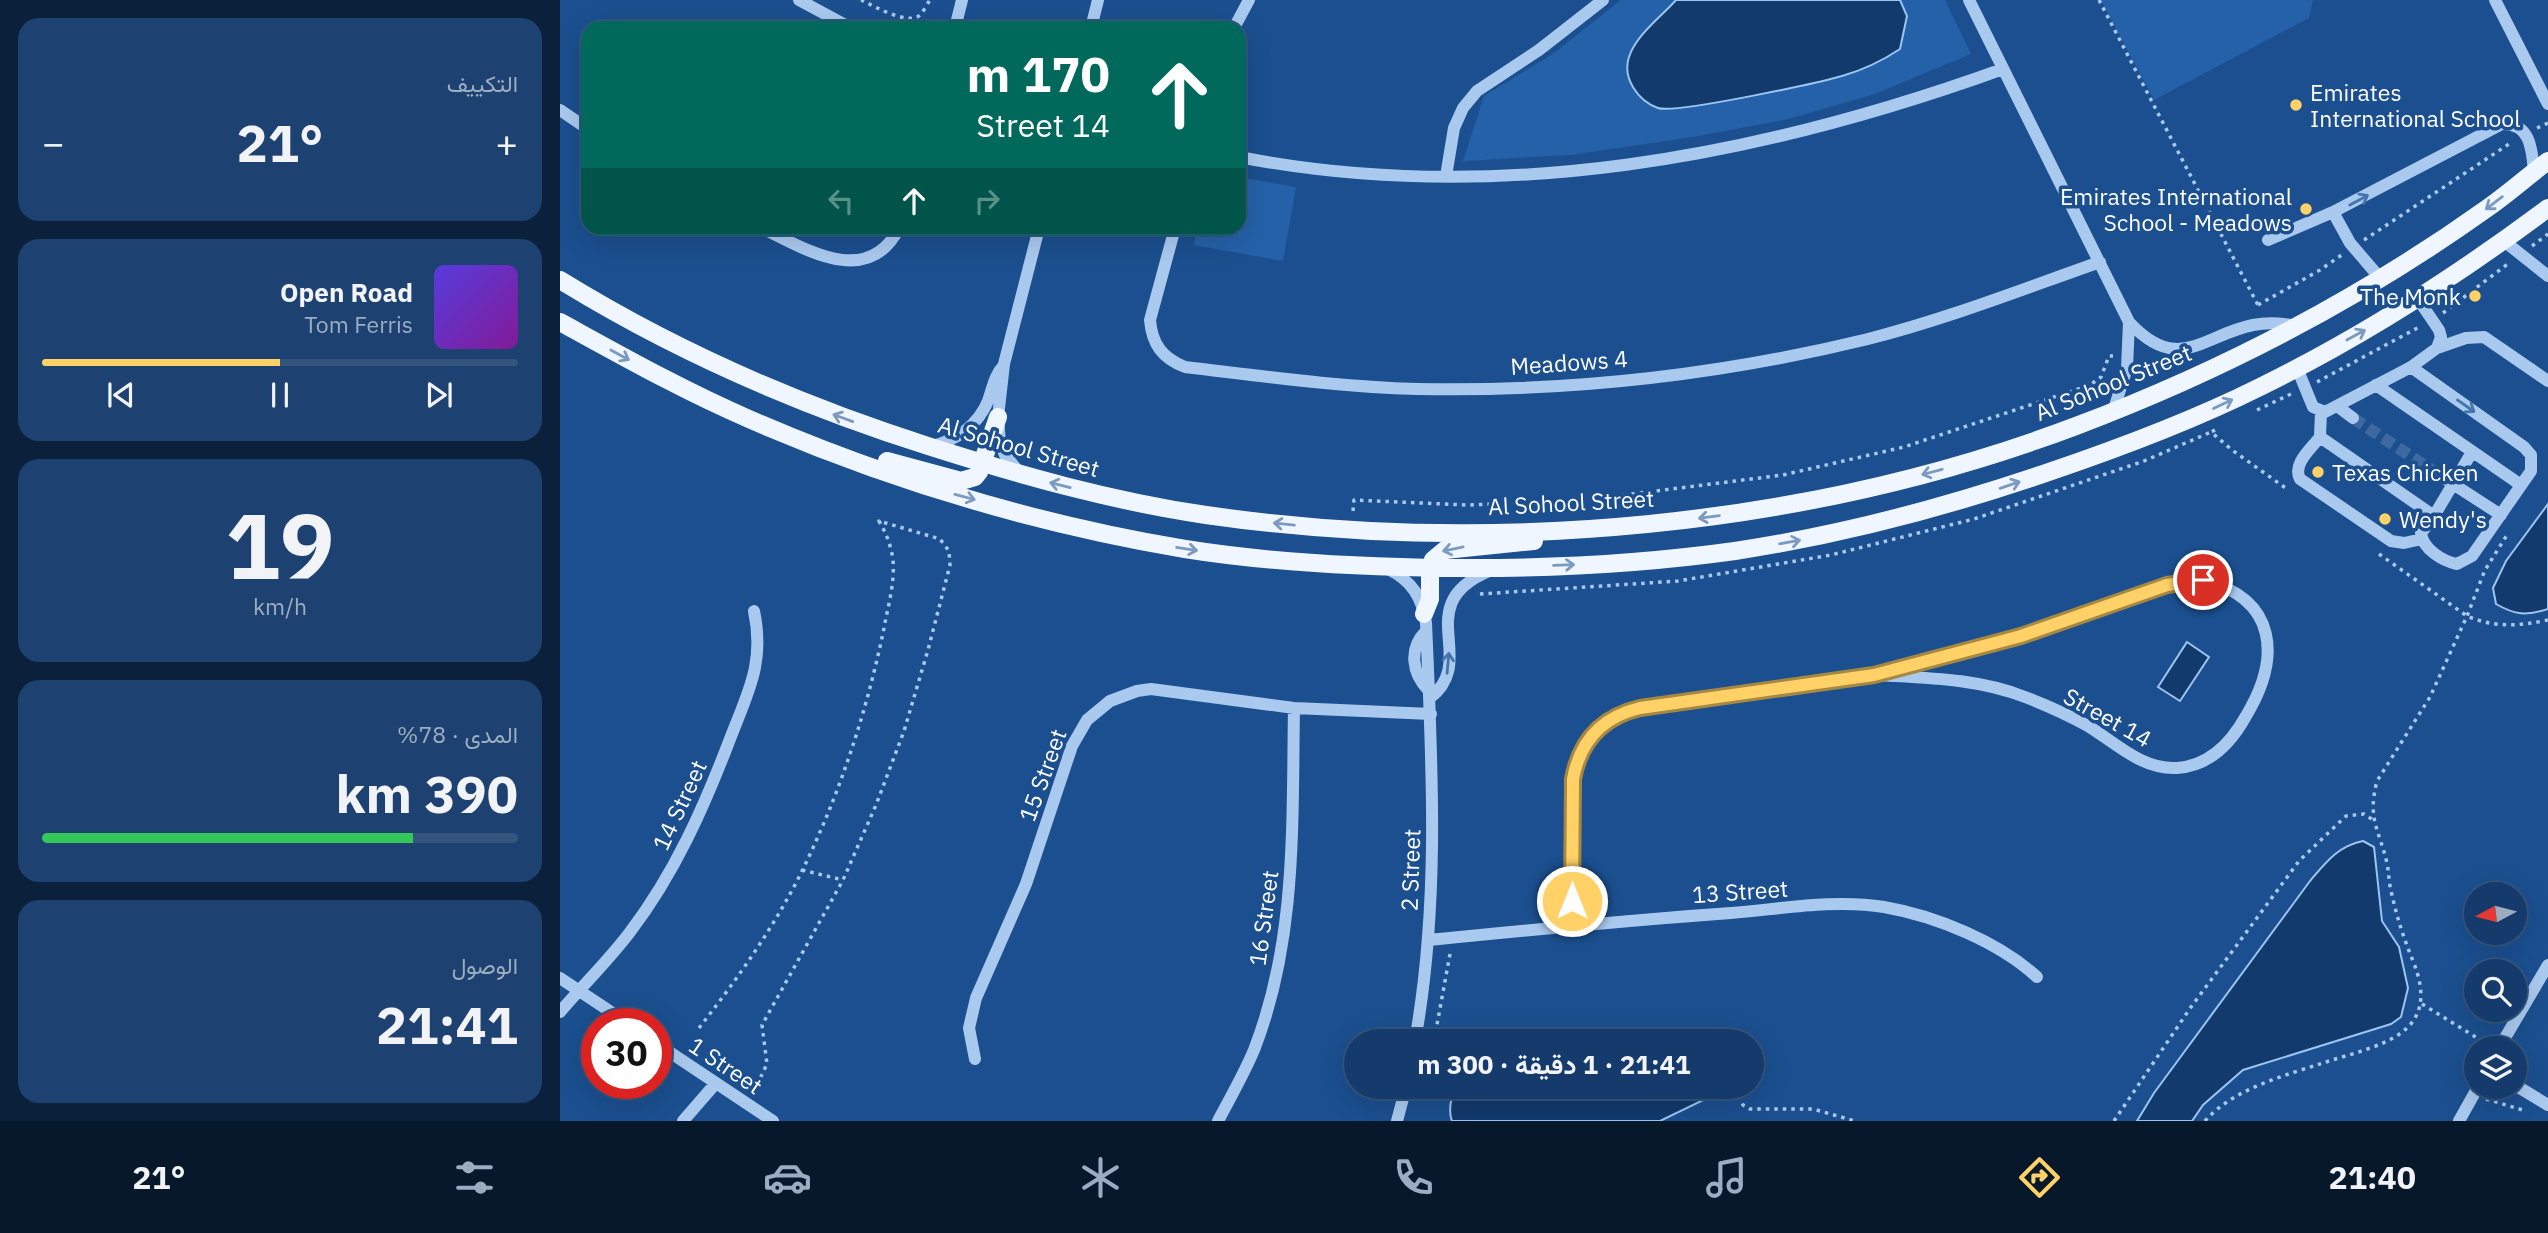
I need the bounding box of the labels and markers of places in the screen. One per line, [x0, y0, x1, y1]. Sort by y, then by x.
place label: Emirates International School [2310, 77, 2520, 133]
marker: Emirates International School [2288, 97, 2304, 113]
place label: Emirates International School - Meadows [2060, 181, 2292, 237]
marker: Emirates International School - Meadows [2298, 201, 2314, 217]
place label: The Monk [2360, 281, 2461, 311]
marker: The Monk [2467, 288, 2483, 304]
place label: Texas Chicken [2332, 457, 2479, 487]
marker: Texas Chicken [2310, 464, 2326, 480]
place label: Wendy's [2399, 504, 2487, 534]
marker: Wendy's [2377, 511, 2393, 527]
pin [2173, 550, 2233, 610]

